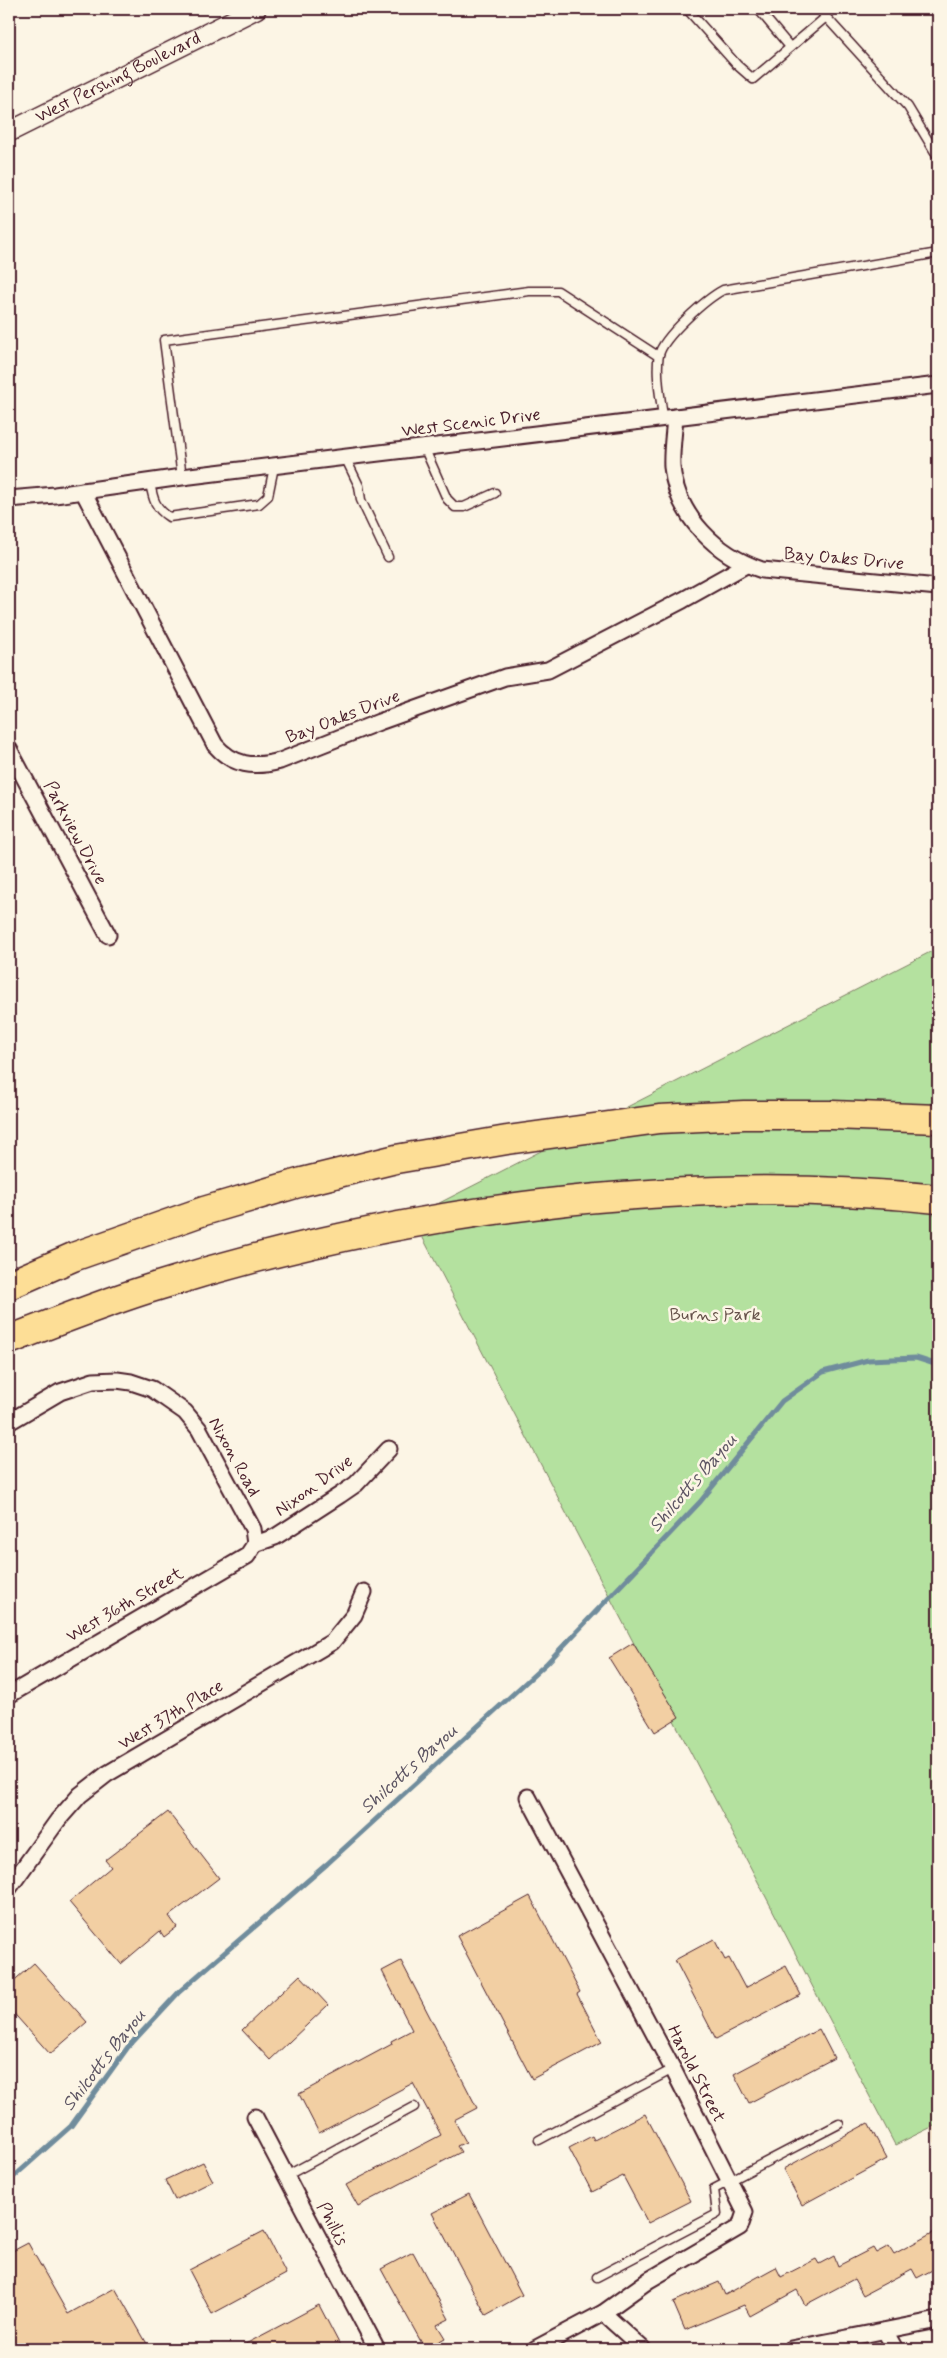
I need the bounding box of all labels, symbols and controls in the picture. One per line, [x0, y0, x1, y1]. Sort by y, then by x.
street label: West Pershing Boulevard [31, 26, 205, 129]
street label: West Scenic Drive [400, 403, 542, 443]
street label: Bay Oaks Drive [783, 542, 905, 576]
street label: Bay Oaks Drive [283, 684, 403, 750]
street label: Parkview Drive [38, 777, 112, 889]
park label: Burns Park [670, 1303, 760, 1327]
street label: Nixon Road [202, 1413, 266, 1501]
water label: Shilcotts Bayou [643, 1428, 743, 1538]
street label: Nixon Drive [270, 1450, 358, 1522]
street label: West 36th Street [62, 1562, 188, 1648]
street label: West 37th Place [114, 1674, 228, 1756]
water label: Shilcotts Bayou [355, 1718, 463, 1819]
water label: Shilcotts Bayou [56, 2003, 152, 2116]
street label: Harold Street [661, 2021, 731, 2127]
street label: Phillis [311, 2198, 353, 2250]

